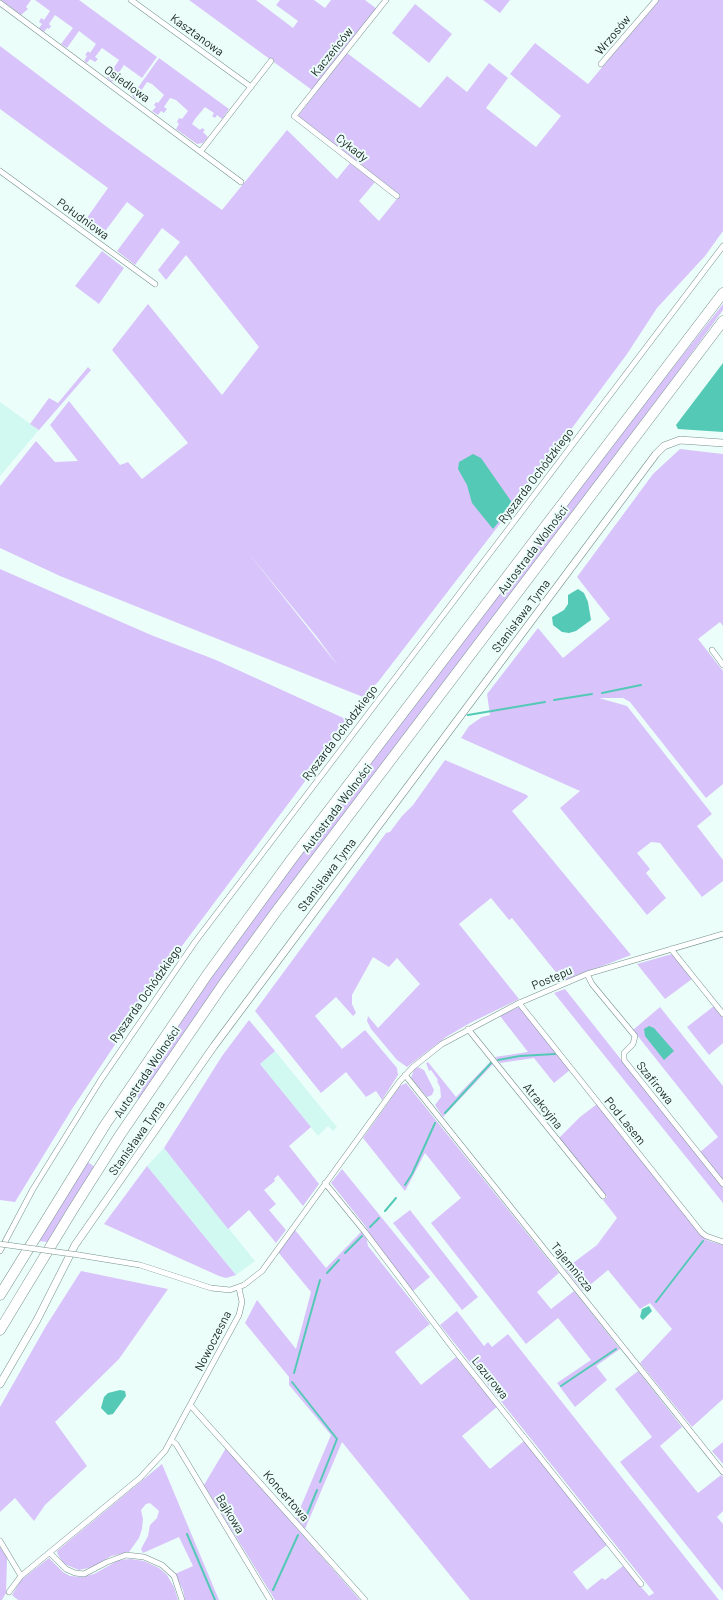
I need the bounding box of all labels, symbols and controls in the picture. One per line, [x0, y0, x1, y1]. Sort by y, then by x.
street label: Kasztanowa [168, 11, 226, 59]
street label: Wrzosów [592, 12, 634, 58]
street label: Kaczeńców [308, 25, 356, 79]
street label: Osiedlowa [101, 63, 153, 105]
street label: Cykady [333, 131, 371, 165]
street label: Południowa [54, 195, 112, 243]
street label: Ryszarda Ochódzkiego [495, 425, 577, 527]
street label: Autostrada Wolności [495, 503, 571, 597]
street label: Stanisława Tyma [489, 577, 553, 655]
street label: Ryszarda Ochódzkiego [299, 682, 381, 784]
street label: Autostrada Wolności [299, 761, 375, 855]
street label: Stanisława Tyma [295, 836, 359, 914]
street label: Ryszarda Ochódzkiego [107, 942, 185, 1046]
street label: Postępu [529, 963, 575, 993]
street label: Autostrada Wolności [111, 1023, 183, 1121]
street label: Szafirowa [633, 1059, 677, 1107]
street label: Atrakcyjna [520, 1080, 566, 1132]
street label: Pod Lasem [601, 1094, 649, 1148]
street label: Stanisława Tyma [106, 1098, 168, 1178]
street label: Tajemnicza [548, 1239, 596, 1295]
street label: Nowoczesna [192, 1308, 234, 1374]
street label: Lazurowa [469, 1354, 511, 1402]
street label: Koncertowa [260, 1468, 312, 1524]
street label: Bajkowa [213, 1492, 247, 1536]

